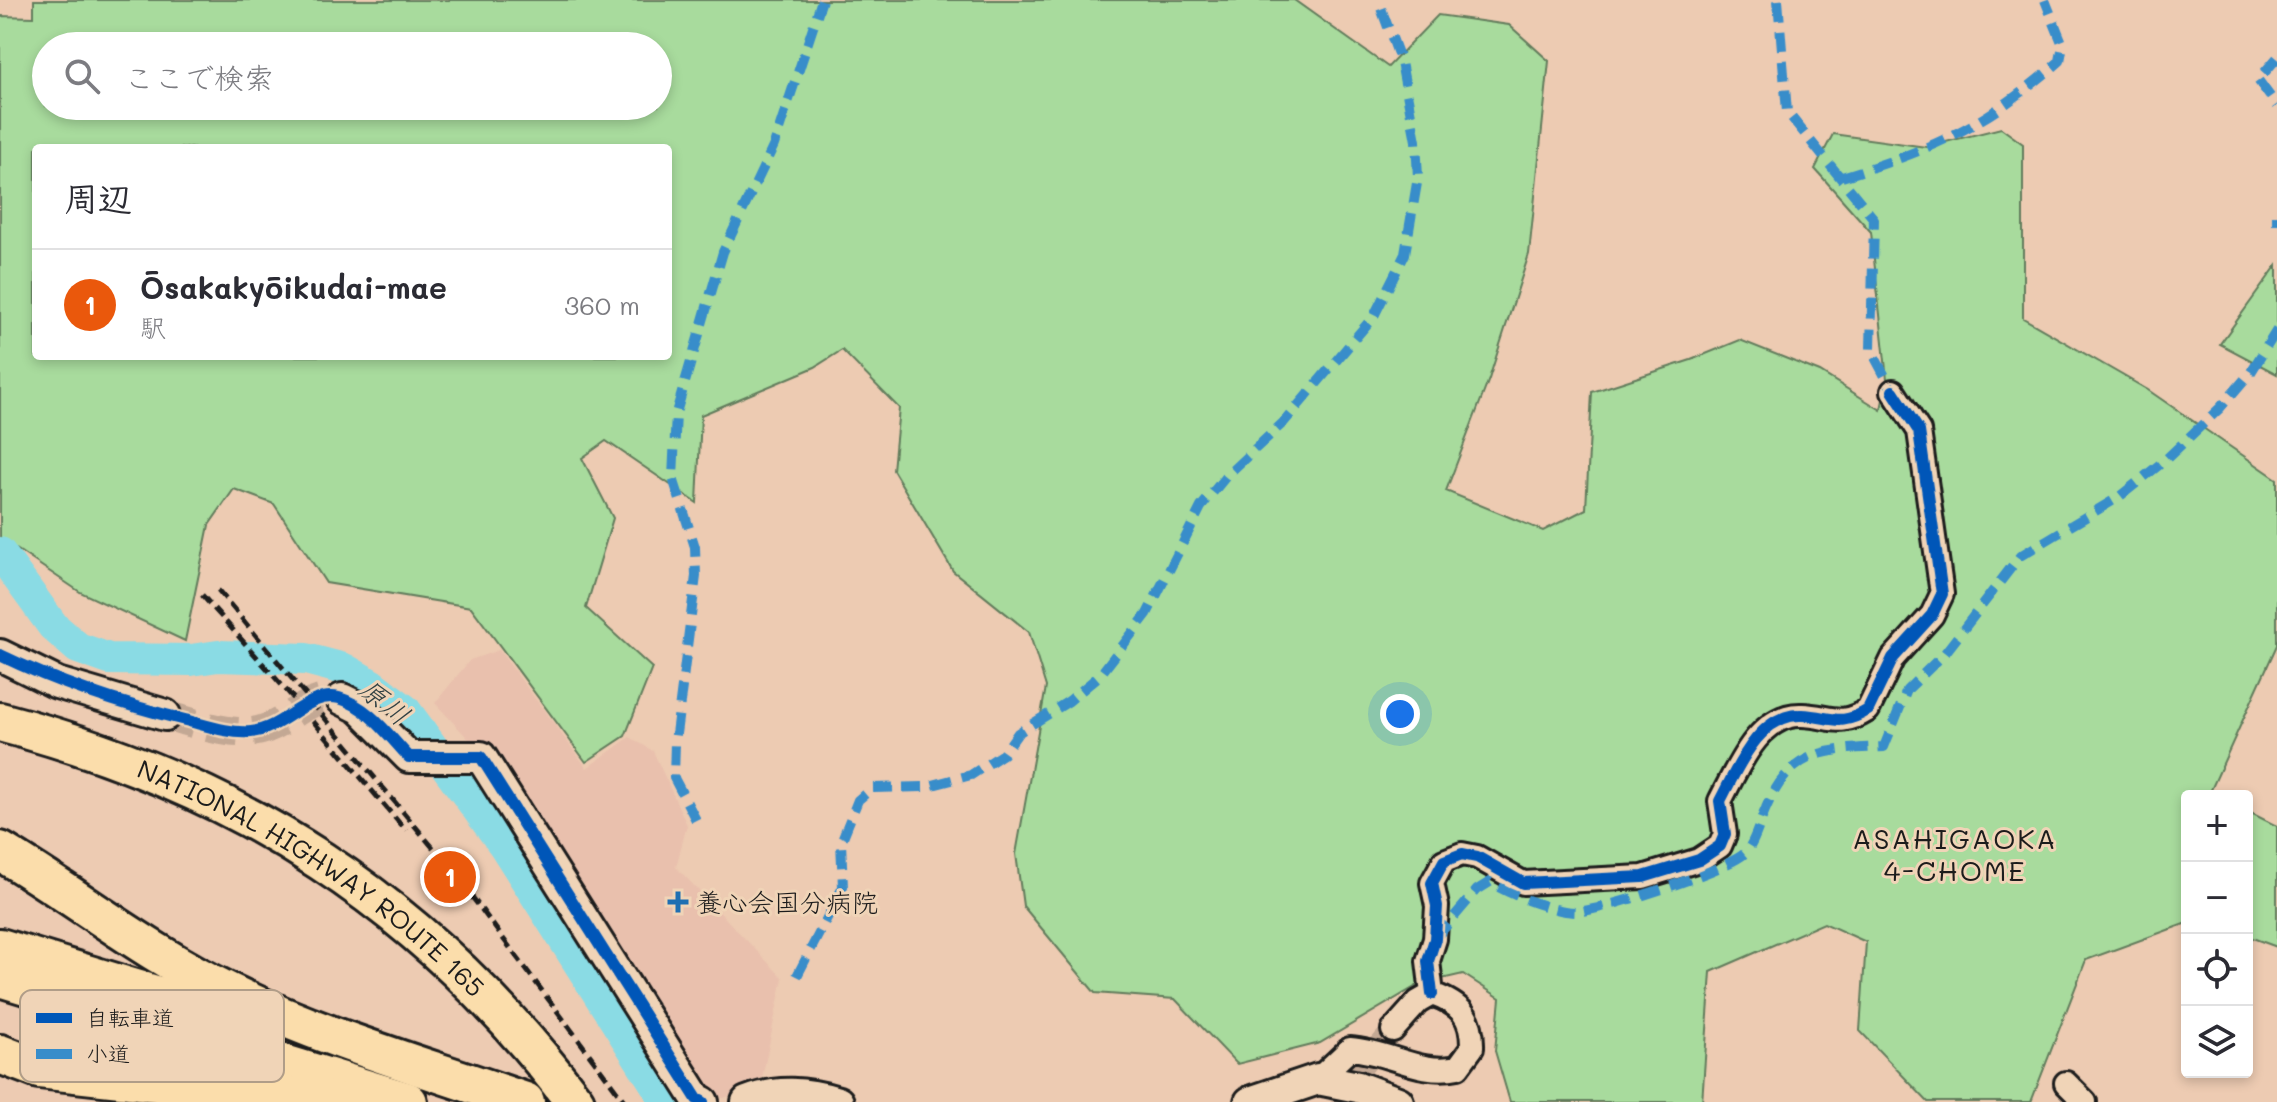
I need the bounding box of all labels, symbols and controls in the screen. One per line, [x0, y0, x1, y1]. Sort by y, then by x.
search box [32, 32, 672, 120]
icon: search [60, 54, 104, 98]
text: ここで検索 [124, 57, 274, 97]
text: 周辺 [64, 175, 132, 220]
text: Ōsakakyōikudai-mae [140, 267, 447, 307]
text: 1 [84, 288, 96, 322]
text: 360 m [564, 288, 640, 322]
text: 駅 [140, 310, 166, 344]
water label: 原川 [352, 669, 418, 733]
your location [1380, 694, 1420, 734]
street label: NATIONAL HIGHWAY ROUTE 165 [127, 757, 489, 1007]
map controls [2181, 790, 2253, 1078]
button: + [2181, 790, 2253, 862]
district label: ASAHIGAOKA 4-CHOME [1852, 820, 2058, 888]
pin: 1 [424, 847, 476, 907]
button: − [2181, 862, 2253, 934]
place label: 養心会国分病院 [696, 885, 878, 919]
marker: 養心会国分病院 [667, 891, 689, 913]
button: locate [2181, 934, 2253, 1006]
legend [20, 990, 284, 1082]
text: 自転車道 [86, 1003, 174, 1032]
button: layers [2181, 1006, 2253, 1078]
text: 小道 [86, 1039, 130, 1068]

